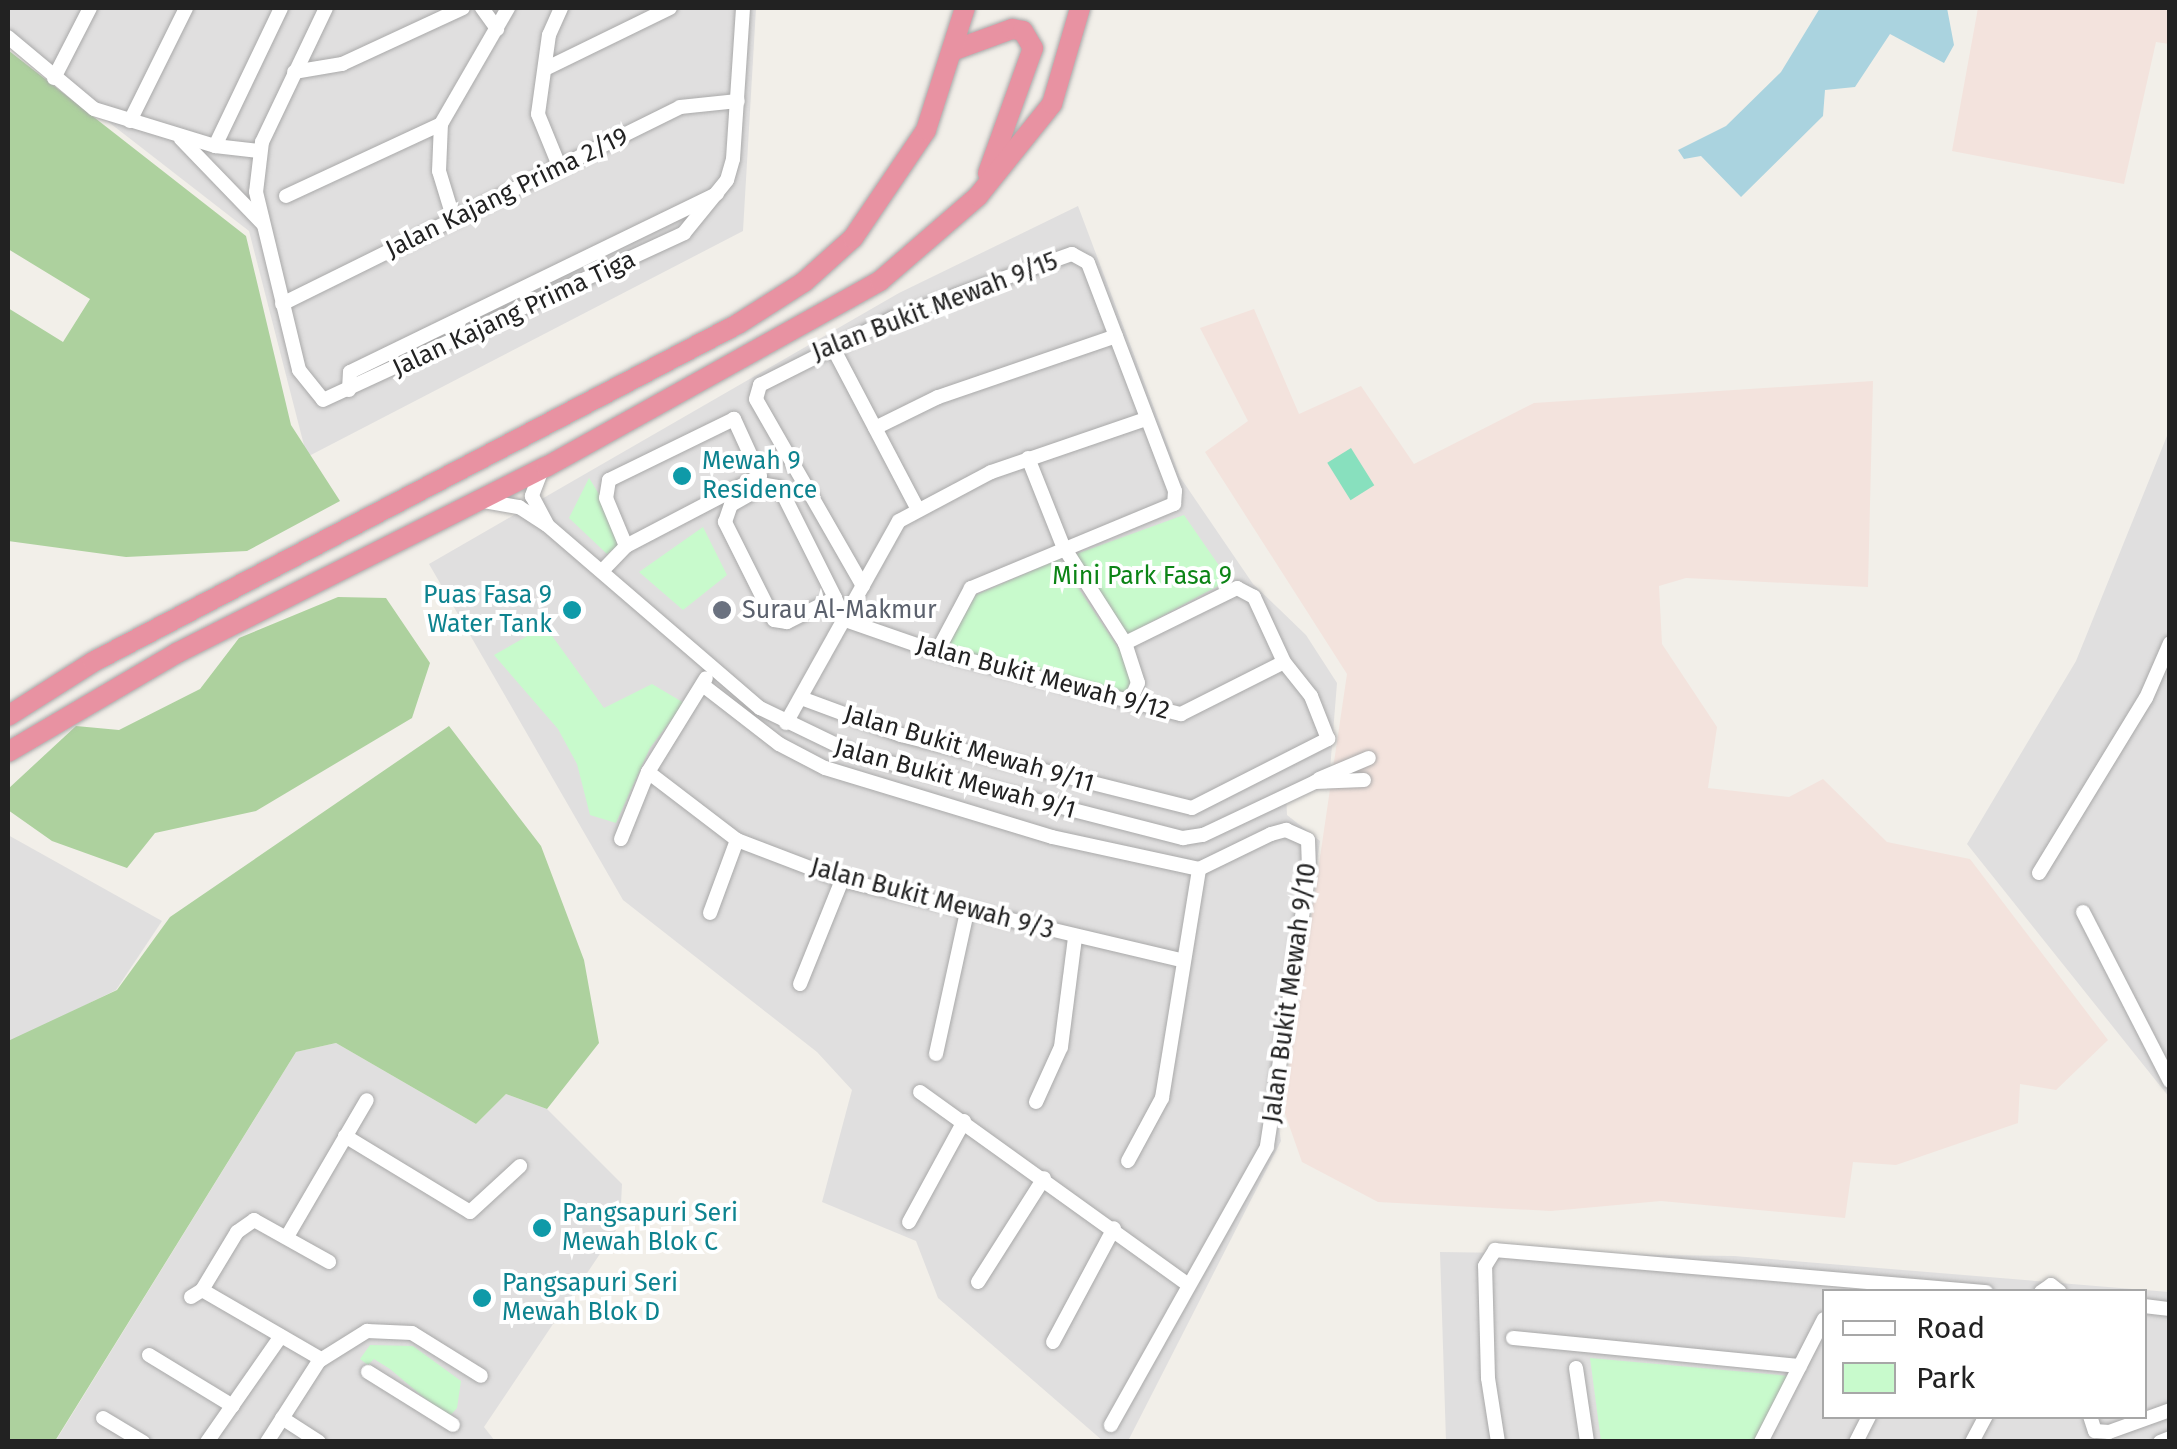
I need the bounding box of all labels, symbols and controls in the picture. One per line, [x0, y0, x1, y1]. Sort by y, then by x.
street label: Jalan Kajang Prima 2/19 [381, 121, 633, 265]
street label: Jalan Kajang Prima Tiga [388, 245, 640, 383]
street label: Jalan Bukit Mewah 9/15 [808, 246, 1062, 368]
place label: Mewah 9 Residence [702, 447, 817, 506]
marker: Mewah 9 Residence [671, 465, 693, 487]
park label: Mini Park Fasa 9 [1052, 561, 1232, 591]
place label: Puas Fasa 9 Water Tank [423, 581, 552, 640]
place label: Surau Al-Makmur [742, 595, 937, 625]
marker: Puas Fasa 9 Water Tank [561, 599, 583, 621]
marker: Surau Al-Makmur [711, 599, 733, 621]
street label: Jalan Bukit Mewah 9/12 [913, 630, 1173, 726]
street label: Jalan Bukit Mewah 9/11 [840, 699, 1098, 799]
street label: Jalan Bukit Mewah 9/1 [831, 732, 1079, 826]
street label: Jalan Bukit Mewah 9/3 [807, 852, 1057, 946]
street label: Jalan Bukit Mewah 9/10 [1257, 861, 1323, 1125]
place label: Pangsapuri Seri Mewah Blok C [562, 1199, 738, 1258]
marker: Pangsapuri Seri Mewah Blok C [531, 1217, 553, 1239]
place label: Pangsapuri Seri Mewah Blok D [502, 1269, 678, 1328]
marker: Pangsapuri Seri Mewah Blok D [471, 1287, 493, 1309]
legend [1822, 1289, 2147, 1419]
text: Road [1916, 1310, 1985, 1346]
text: Park [1916, 1360, 1975, 1396]

